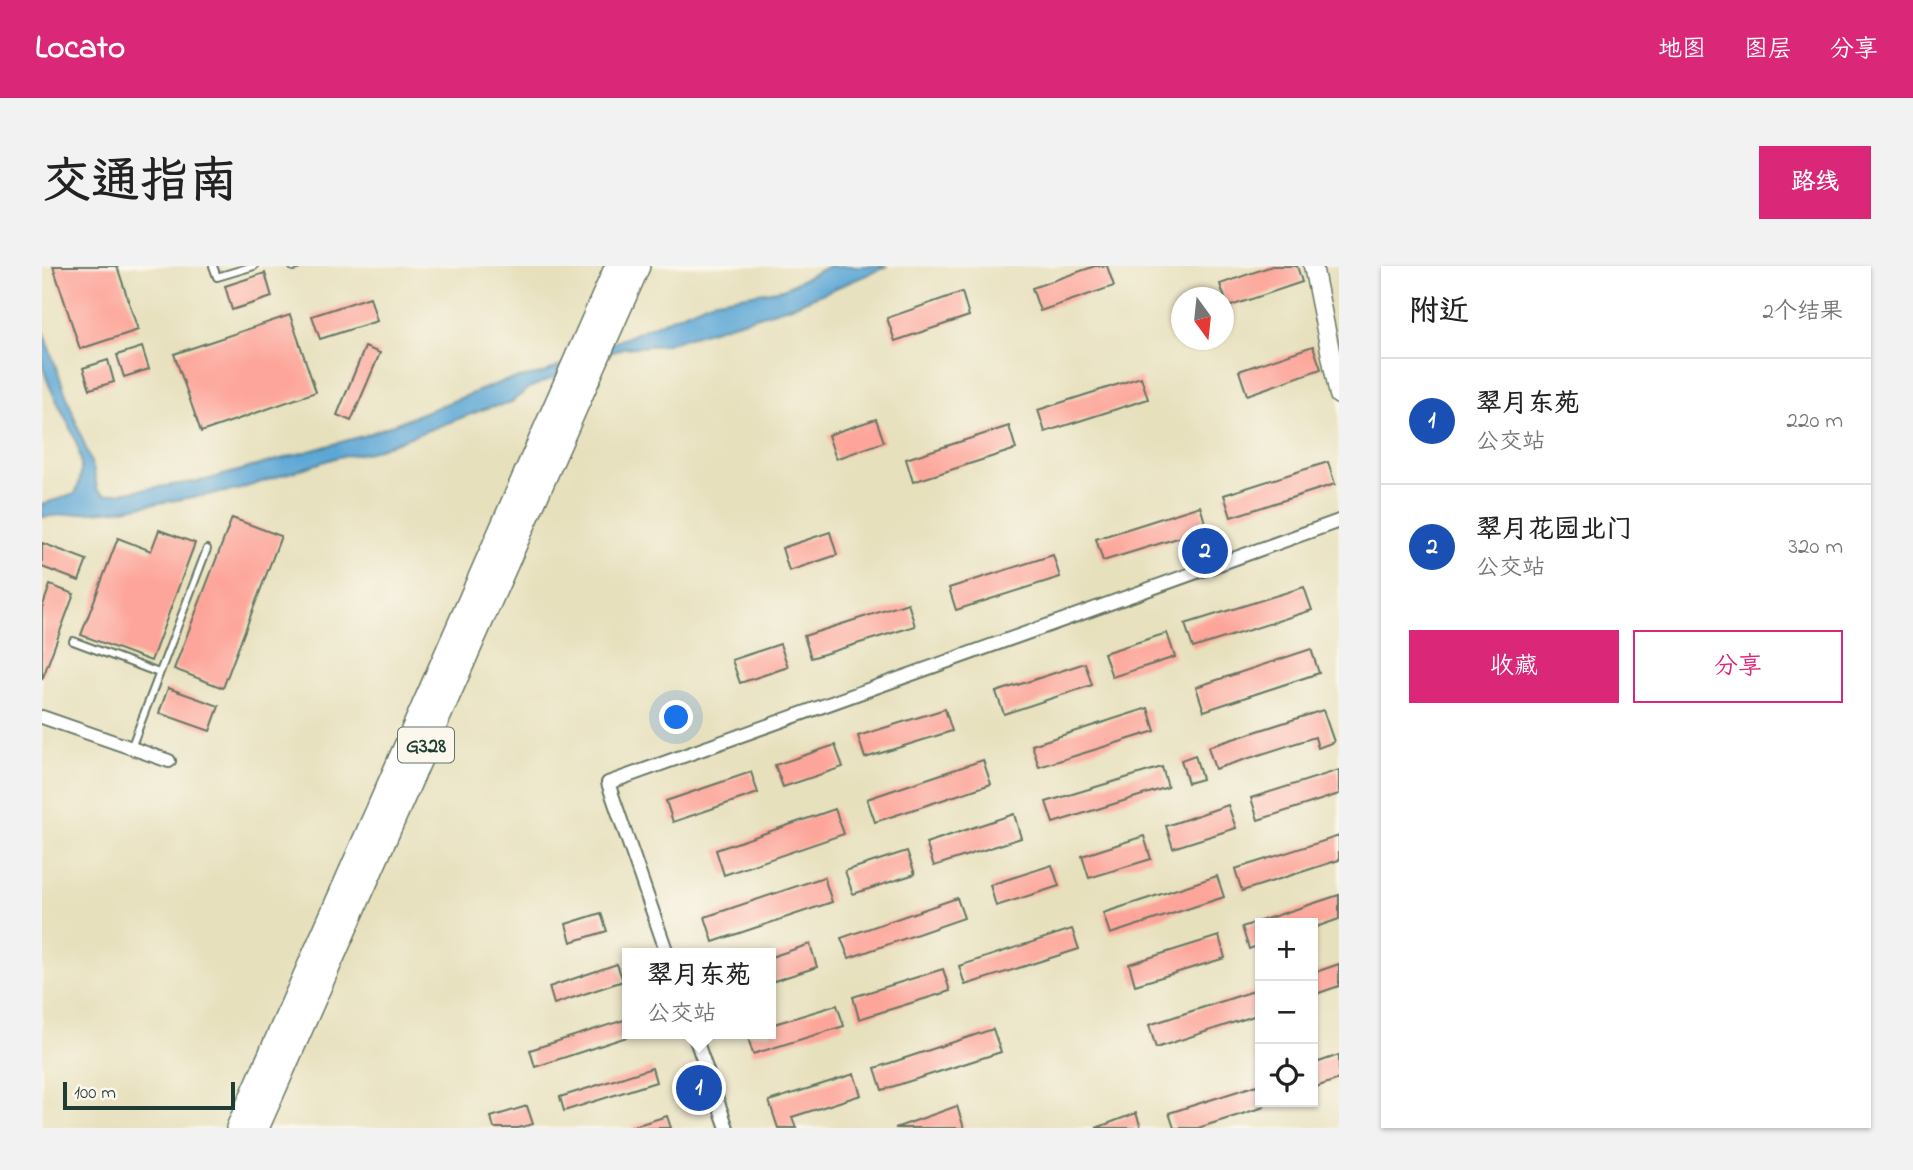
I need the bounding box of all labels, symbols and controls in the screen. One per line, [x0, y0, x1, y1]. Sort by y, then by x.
text: Locato [35, 25, 125, 73]
text: 地图 [1658, 33, 1706, 68]
text: 图层 [1744, 33, 1792, 68]
text: 分享 [1830, 33, 1878, 68]
button: 路线 [1759, 146, 1871, 219]
text: 交通指南 [42, 148, 238, 220]
north arrow [1171, 287, 1234, 350]
text: 附近 [1409, 291, 1469, 335]
text: 2个结果 [1763, 296, 1843, 329]
text: 翠月东苑 [1476, 386, 1580, 424]
text: 1 [1428, 405, 1436, 438]
text: 220 m [1787, 405, 1843, 438]
text: 公交站 [1476, 426, 1545, 459]
text: 翠月花园北门 [1476, 512, 1632, 550]
pin: 2 [1182, 525, 1228, 577]
text: 2 [1426, 531, 1438, 564]
text: 320 m [1789, 531, 1843, 564]
text: 公交站 [1476, 552, 1545, 585]
button: 收藏 [1409, 630, 1619, 703]
button: 分享 [1633, 630, 1843, 703]
your location [659, 700, 693, 734]
road number: G328 [398, 728, 454, 762]
map controls [1255, 918, 1318, 1107]
button: + [1255, 918, 1318, 981]
popup [622, 948, 776, 1039]
text: 翠月东苑 [647, 958, 751, 996]
button: − [1255, 981, 1318, 1044]
text: 公交站 [647, 998, 716, 1031]
button: locate [1255, 1044, 1318, 1107]
pin: 1 [676, 1062, 722, 1114]
scale bar [63, 1079, 234, 1111]
text: 100 m [74, 1080, 116, 1107]

